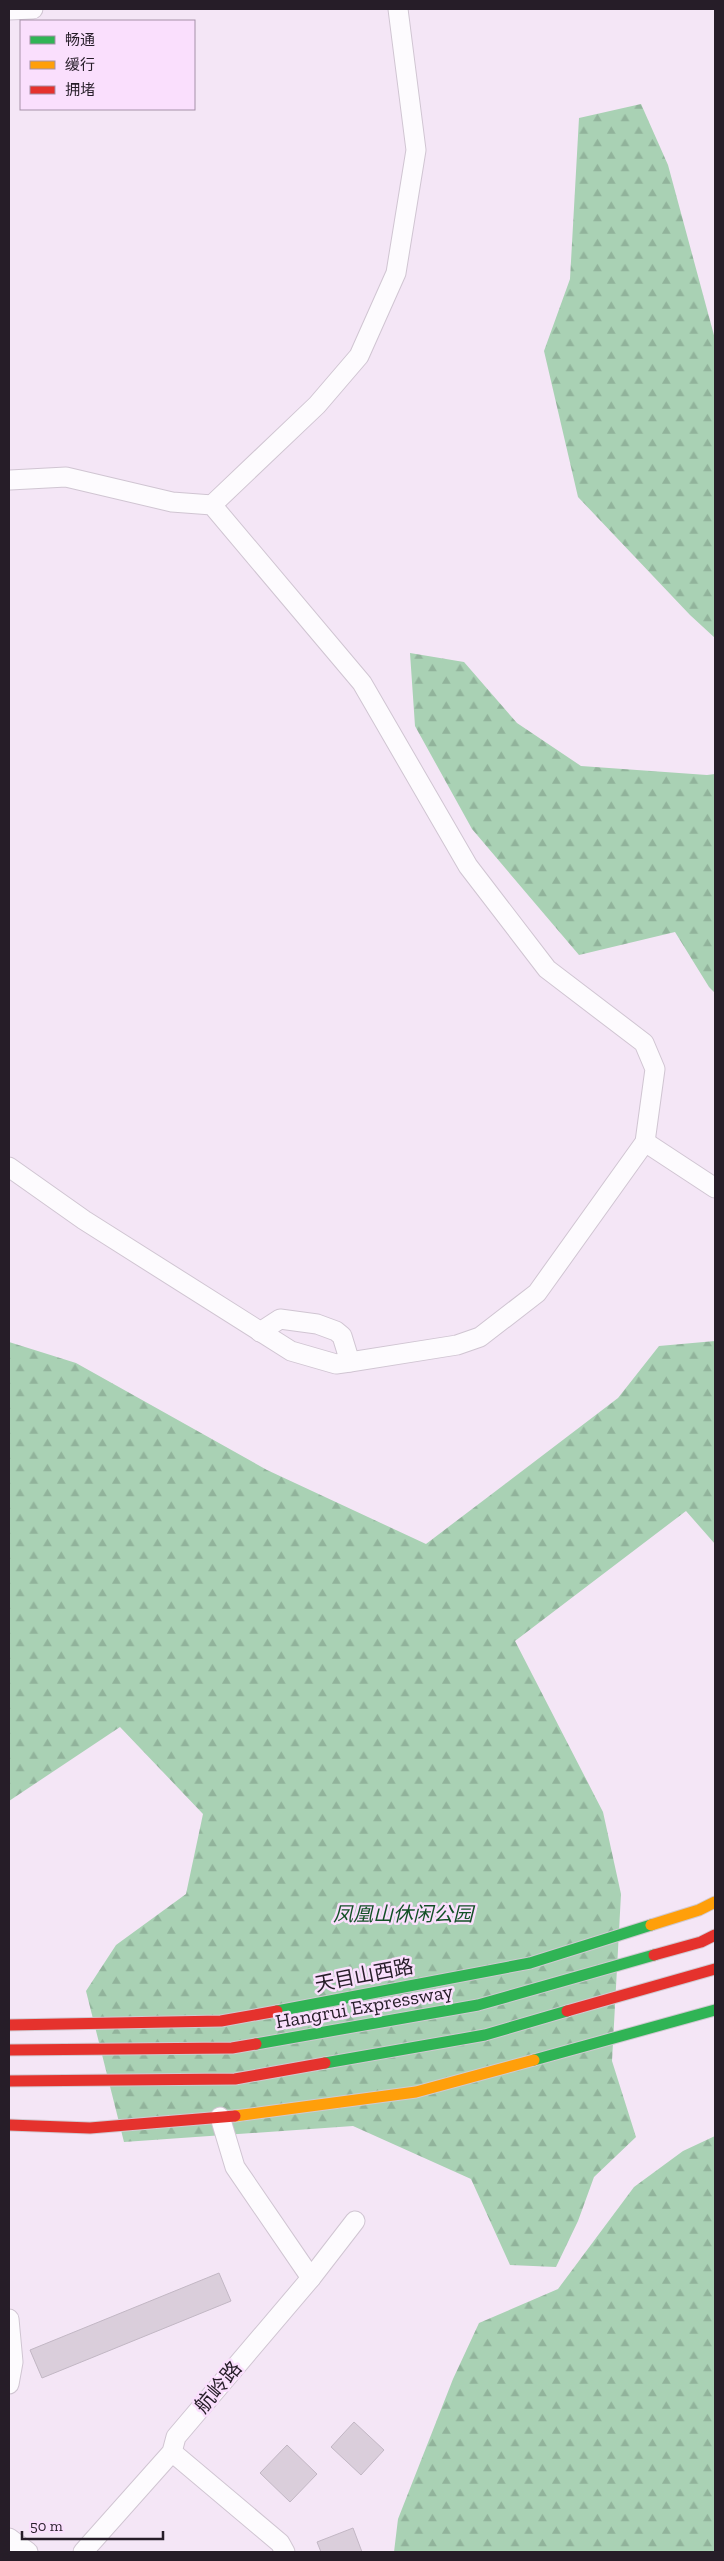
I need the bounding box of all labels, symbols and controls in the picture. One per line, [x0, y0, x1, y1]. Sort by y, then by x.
legend [20, 20, 195, 110]
text: 畅通 [65, 31, 95, 49]
text: 缓行 [65, 56, 95, 74]
text: 拥堵 [65, 81, 95, 99]
park label: 凤凰山休闲公园 [333, 1902, 476, 1926]
street label: 天目山西路 [313, 1954, 415, 1996]
street label: Hangrui Expressway [273, 1978, 455, 2033]
street label: 航岭路 [190, 2356, 246, 2418]
scale bar [22, 2508, 164, 2540]
text: 50 m [30, 2517, 63, 2535]

